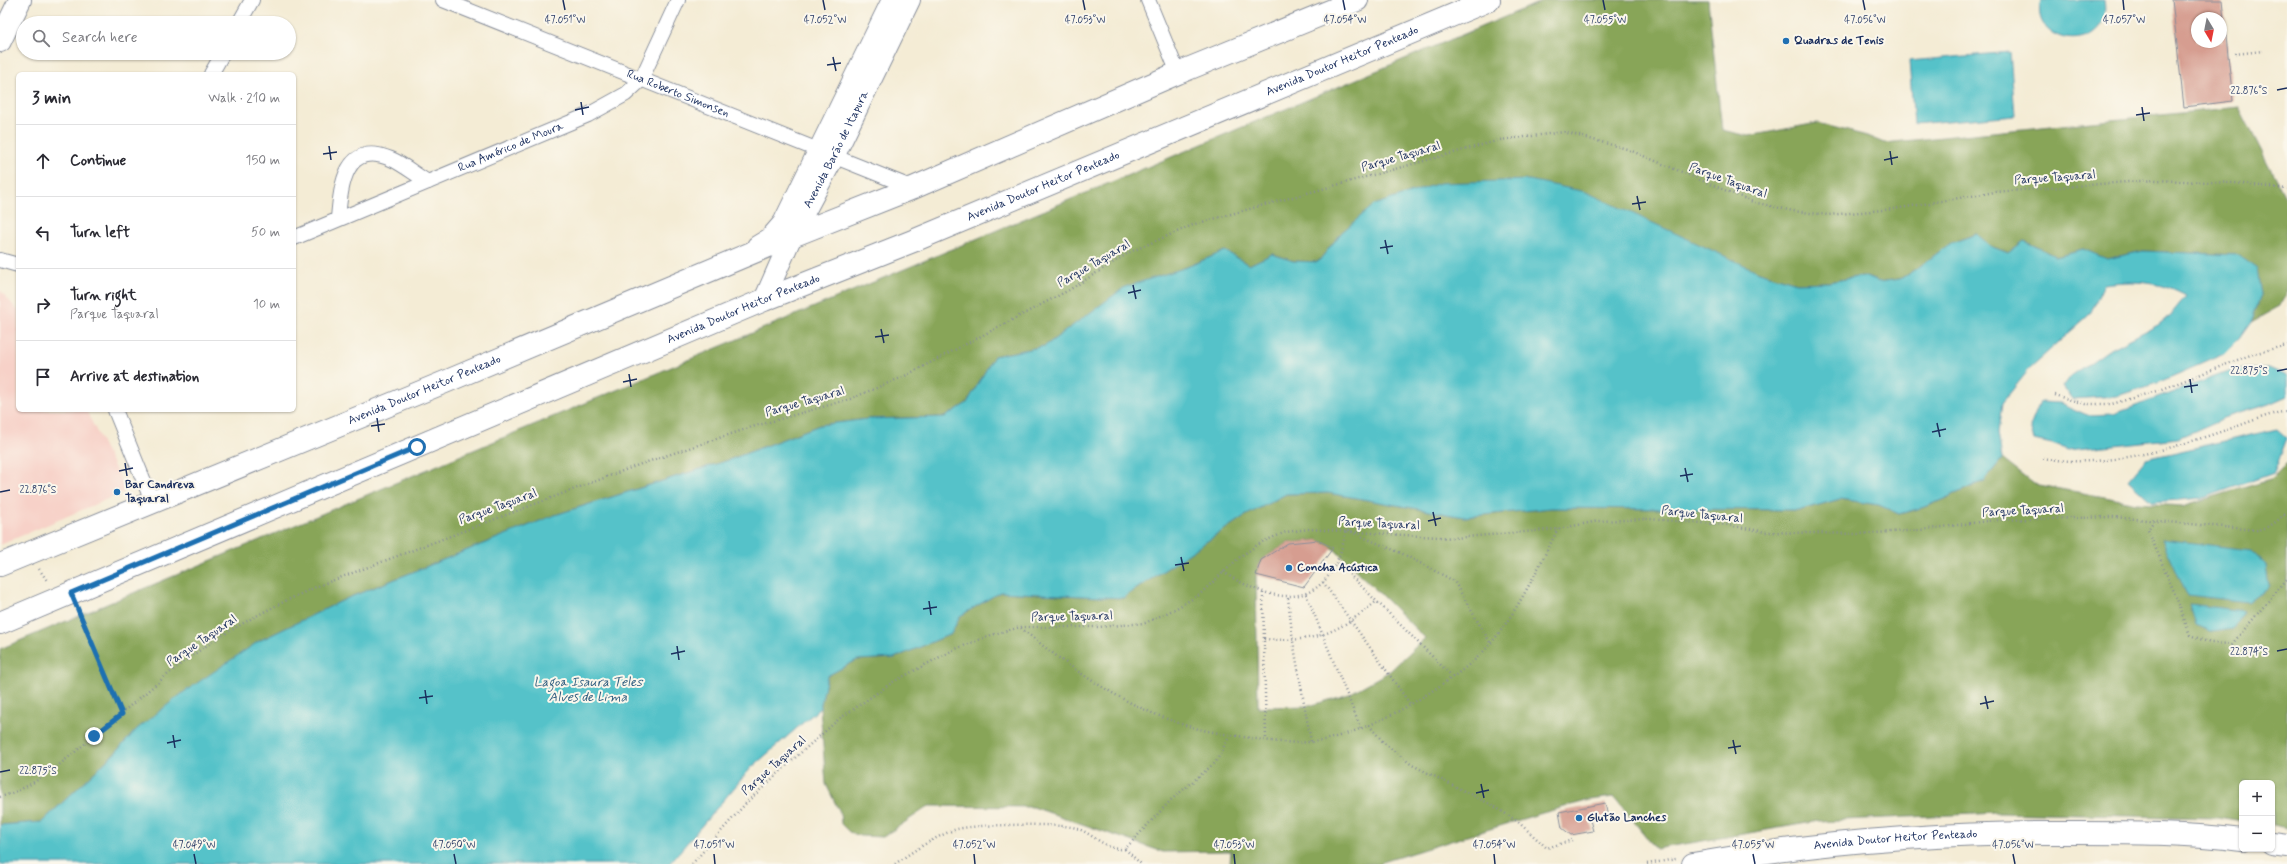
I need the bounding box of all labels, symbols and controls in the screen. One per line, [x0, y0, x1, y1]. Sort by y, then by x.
north arrow [2191, 12, 2227, 48]
text: 47.051°W [545, 13, 585, 27]
text: 47.052°W [804, 13, 846, 27]
text: 47.053°W [1065, 13, 1105, 27]
text: 47.054°W [1324, 13, 1366, 27]
text: 47.055°W [1584, 13, 1626, 27]
text: 47.056°W [1844, 13, 1886, 27]
text: 47.057°W [2103, 13, 2145, 27]
search box [16, 16, 296, 60]
street label: Avenida Doutor Heitor Penteado [1263, 22, 1421, 100]
icon: search [30, 27, 52, 49]
text: Search here [62, 28, 138, 48]
place label: Quadras de Tenis [1794, 33, 1884, 49]
marker: Quadras de Tenis [1781, 36, 1791, 46]
street label: Rua Roberto Simonsen [624, 66, 732, 122]
text: 22.876°S [2231, 84, 2268, 98]
text: 3 min [32, 87, 71, 109]
street label: Avenida Barão de Itapura [800, 88, 873, 211]
text: Walk · 210 m [208, 90, 280, 107]
street label: Rua Américo de Moura [456, 118, 567, 176]
street label: Parque Taquaral [1359, 138, 1443, 176]
street label: Avenida Doutor Heitor Penteado [964, 147, 1122, 226]
icon: ahead [32, 150, 54, 172]
text: Continue [70, 151, 126, 171]
text: 150 m [246, 152, 280, 169]
street label: Parque Taquaral [1687, 159, 1769, 203]
street label: Parque Taquaral [2014, 167, 2096, 189]
icon: left [32, 222, 54, 244]
text: Turn left [70, 223, 130, 243]
text: 50 m [251, 224, 280, 241]
street label: Parque Taquaral [1055, 237, 1133, 291]
street label: Avenida Doutor Heitor Penteado [665, 271, 822, 348]
text: Turn right [70, 286, 137, 306]
icon: right [32, 294, 54, 316]
text: 10 m [253, 296, 280, 313]
text: Parque Taquaral [70, 306, 159, 323]
street label: Avenida Doutor Heitor Penteado [346, 351, 503, 429]
text: 22.875°S [2230, 364, 2268, 378]
icon: arrive [32, 366, 54, 388]
text: Arrive at destination [70, 367, 199, 387]
street label: Parque Taquaral [763, 383, 847, 421]
route start [408, 438, 426, 456]
place label: Bar Candreva Taquaral [125, 477, 195, 507]
text: 22.876°S [20, 483, 57, 497]
street label: Parque Taquaral [457, 485, 539, 529]
marker: Bar Candreva Taquaral [112, 487, 122, 497]
street label: Parque Taquaral [1982, 501, 2064, 521]
street label: Parque Taquaral [1660, 503, 1744, 527]
street label: Parque Taquaral [1338, 514, 1420, 534]
place label: Concha Acústica [1297, 560, 1378, 576]
marker: Concha Acústica [1284, 563, 1294, 573]
street label: Parque Taquaral [1031, 608, 1113, 626]
street label: Parque Taquaral [164, 611, 240, 671]
text: 22.874°S [2230, 645, 2268, 659]
water label: Lagoa Isaura Teles Alves de Lima [534, 674, 643, 706]
route end [85, 727, 103, 745]
street label: Parque Taquaral [738, 733, 810, 799]
text: 22.875°S [19, 764, 57, 778]
map controls [2239, 780, 2275, 852]
button: + [2239, 780, 2275, 816]
place label: Glutão Lanches [1587, 810, 1667, 826]
marker: Glutão Lanches [1574, 813, 1584, 823]
button: − [2239, 816, 2275, 852]
street label: Avenida Doutor Heitor Penteado [1813, 826, 1978, 854]
text: 47.049°W [173, 838, 215, 852]
text: 47.050°W [433, 838, 475, 852]
text: 47.051°W [694, 838, 734, 852]
text: 47.052°W [953, 838, 995, 852]
text: 47.053°W [1214, 838, 1254, 852]
text: 47.054°W [1473, 838, 1515, 852]
text: 47.055°W [1732, 838, 1774, 852]
text: 47.056°W [1992, 838, 2034, 852]

